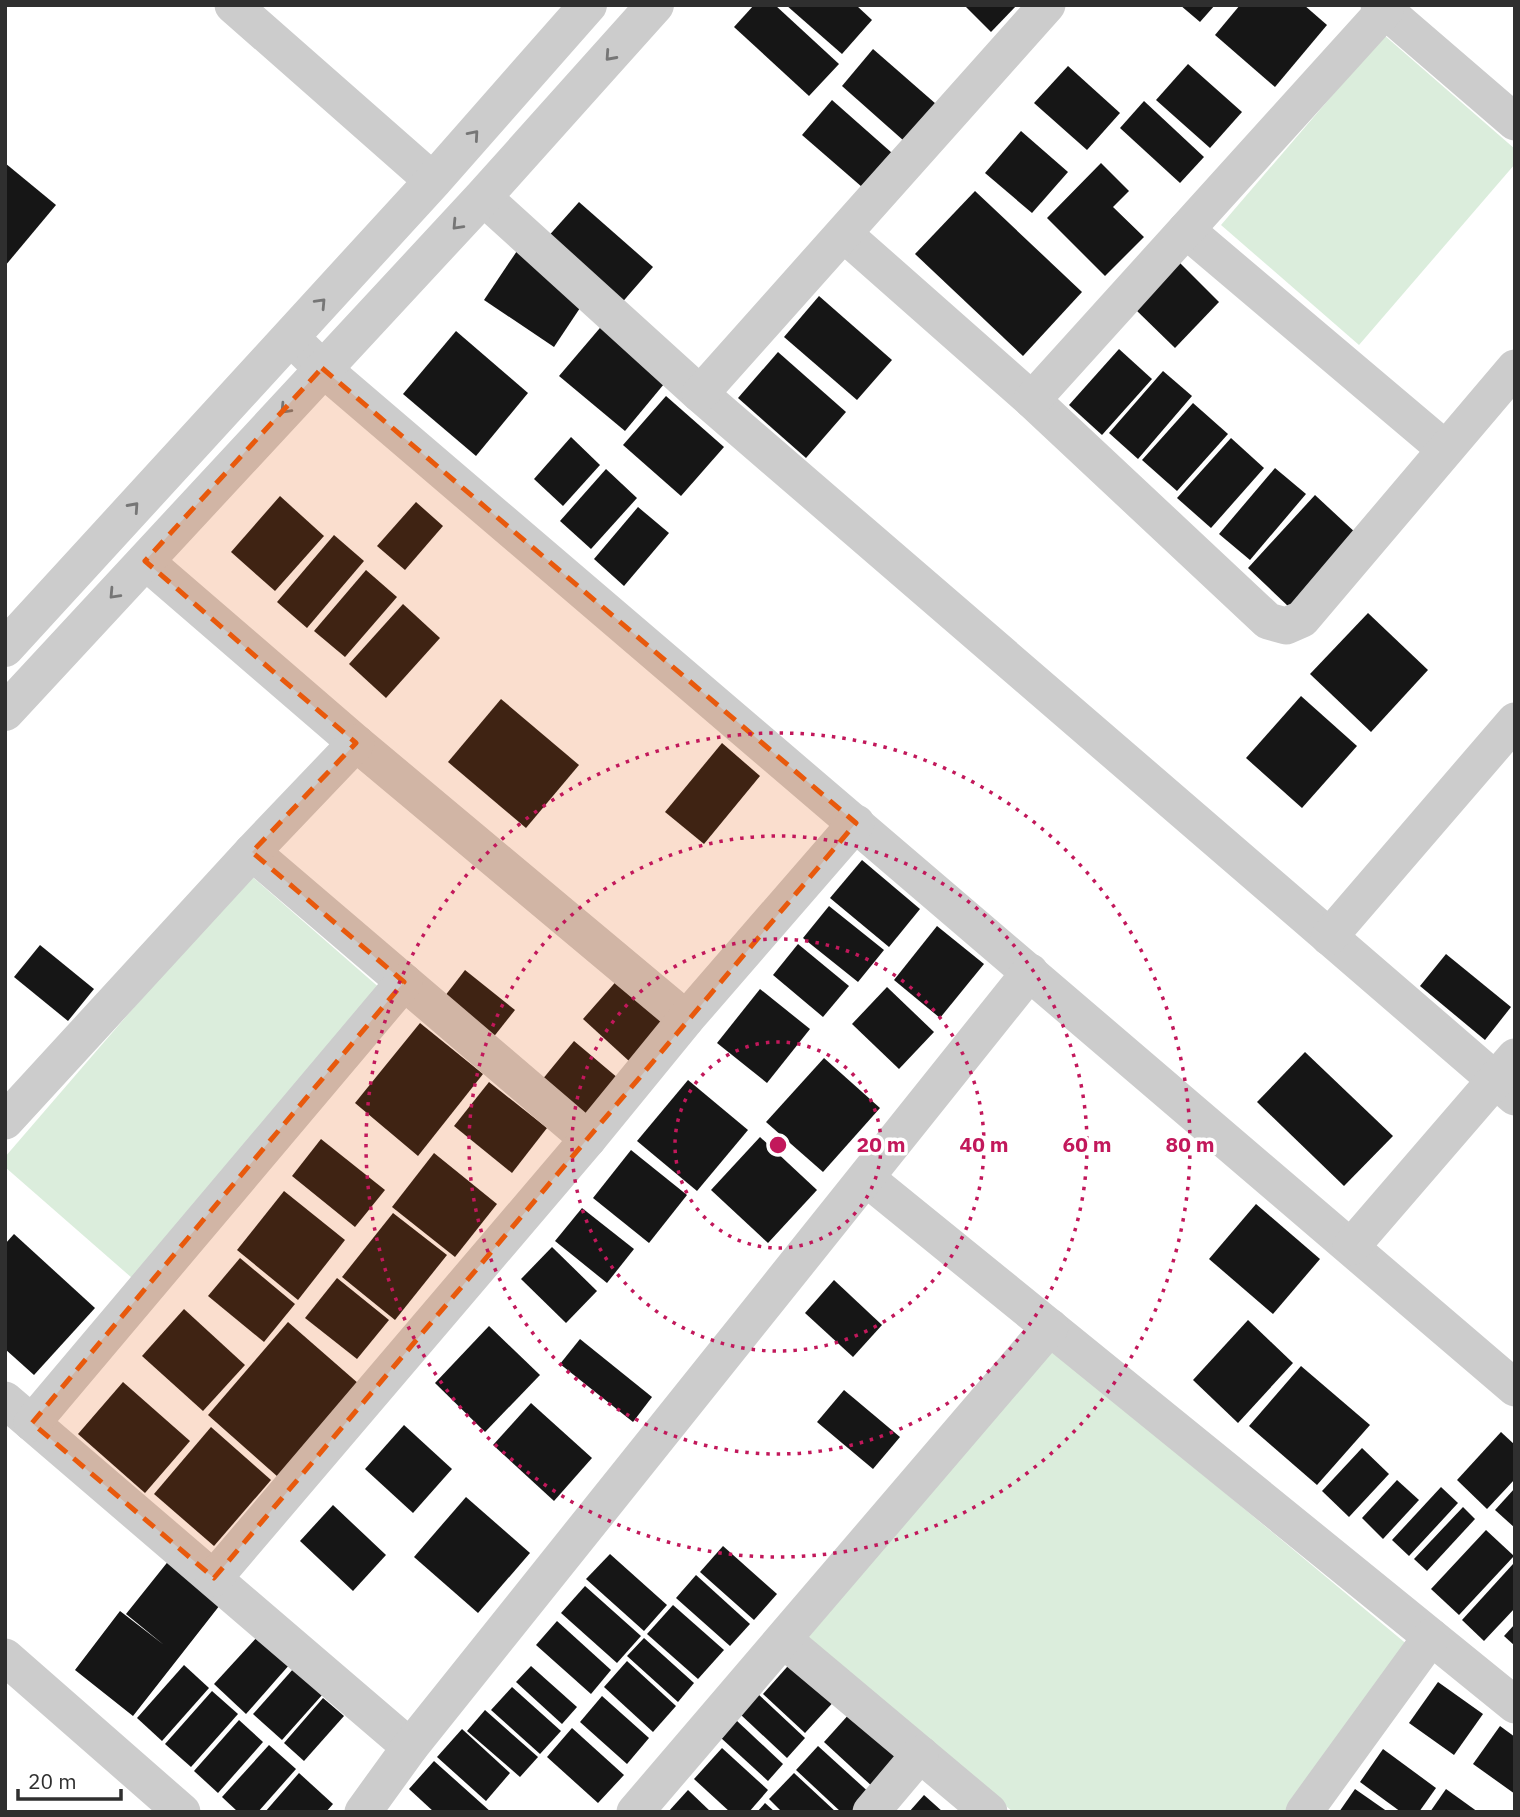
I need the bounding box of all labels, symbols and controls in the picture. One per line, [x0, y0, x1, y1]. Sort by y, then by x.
one-way arrow [605, 48, 618, 61]
one-way arrow [466, 130, 478, 143]
one-way arrow [453, 217, 465, 230]
one-way arrow [313, 298, 325, 311]
one-way arrow [280, 401, 293, 414]
one-way arrow [126, 502, 138, 515]
one-way arrow [110, 586, 122, 599]
text: 20 m [857, 1130, 905, 1158]
text: 40 m [960, 1130, 1008, 1158]
text: 60 m [1063, 1130, 1111, 1158]
text: 80 m [1166, 1130, 1214, 1158]
centre of rings [766, 1133, 790, 1157]
scale bar [18, 1758, 121, 1802]
text: 20 m [28, 1767, 77, 1795]

